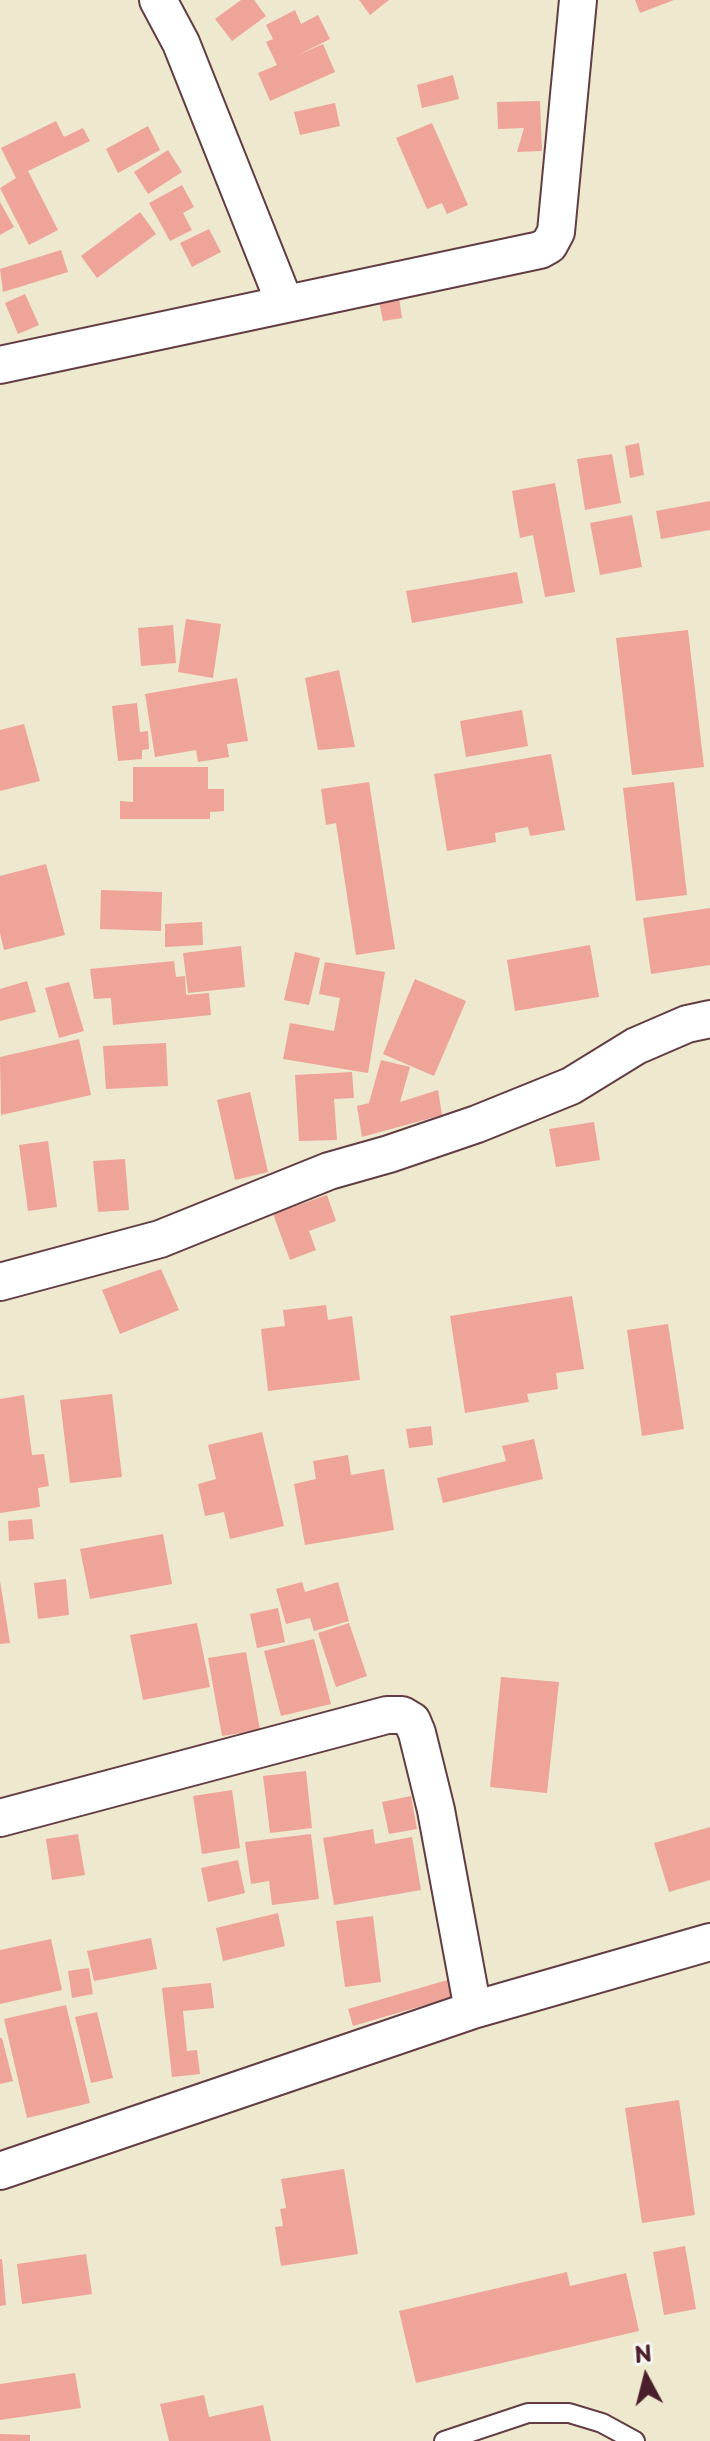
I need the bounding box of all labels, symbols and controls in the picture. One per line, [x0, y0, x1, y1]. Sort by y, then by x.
text: N [632, 2335, 654, 2370]
north arrow [606, 2337, 686, 2417]

